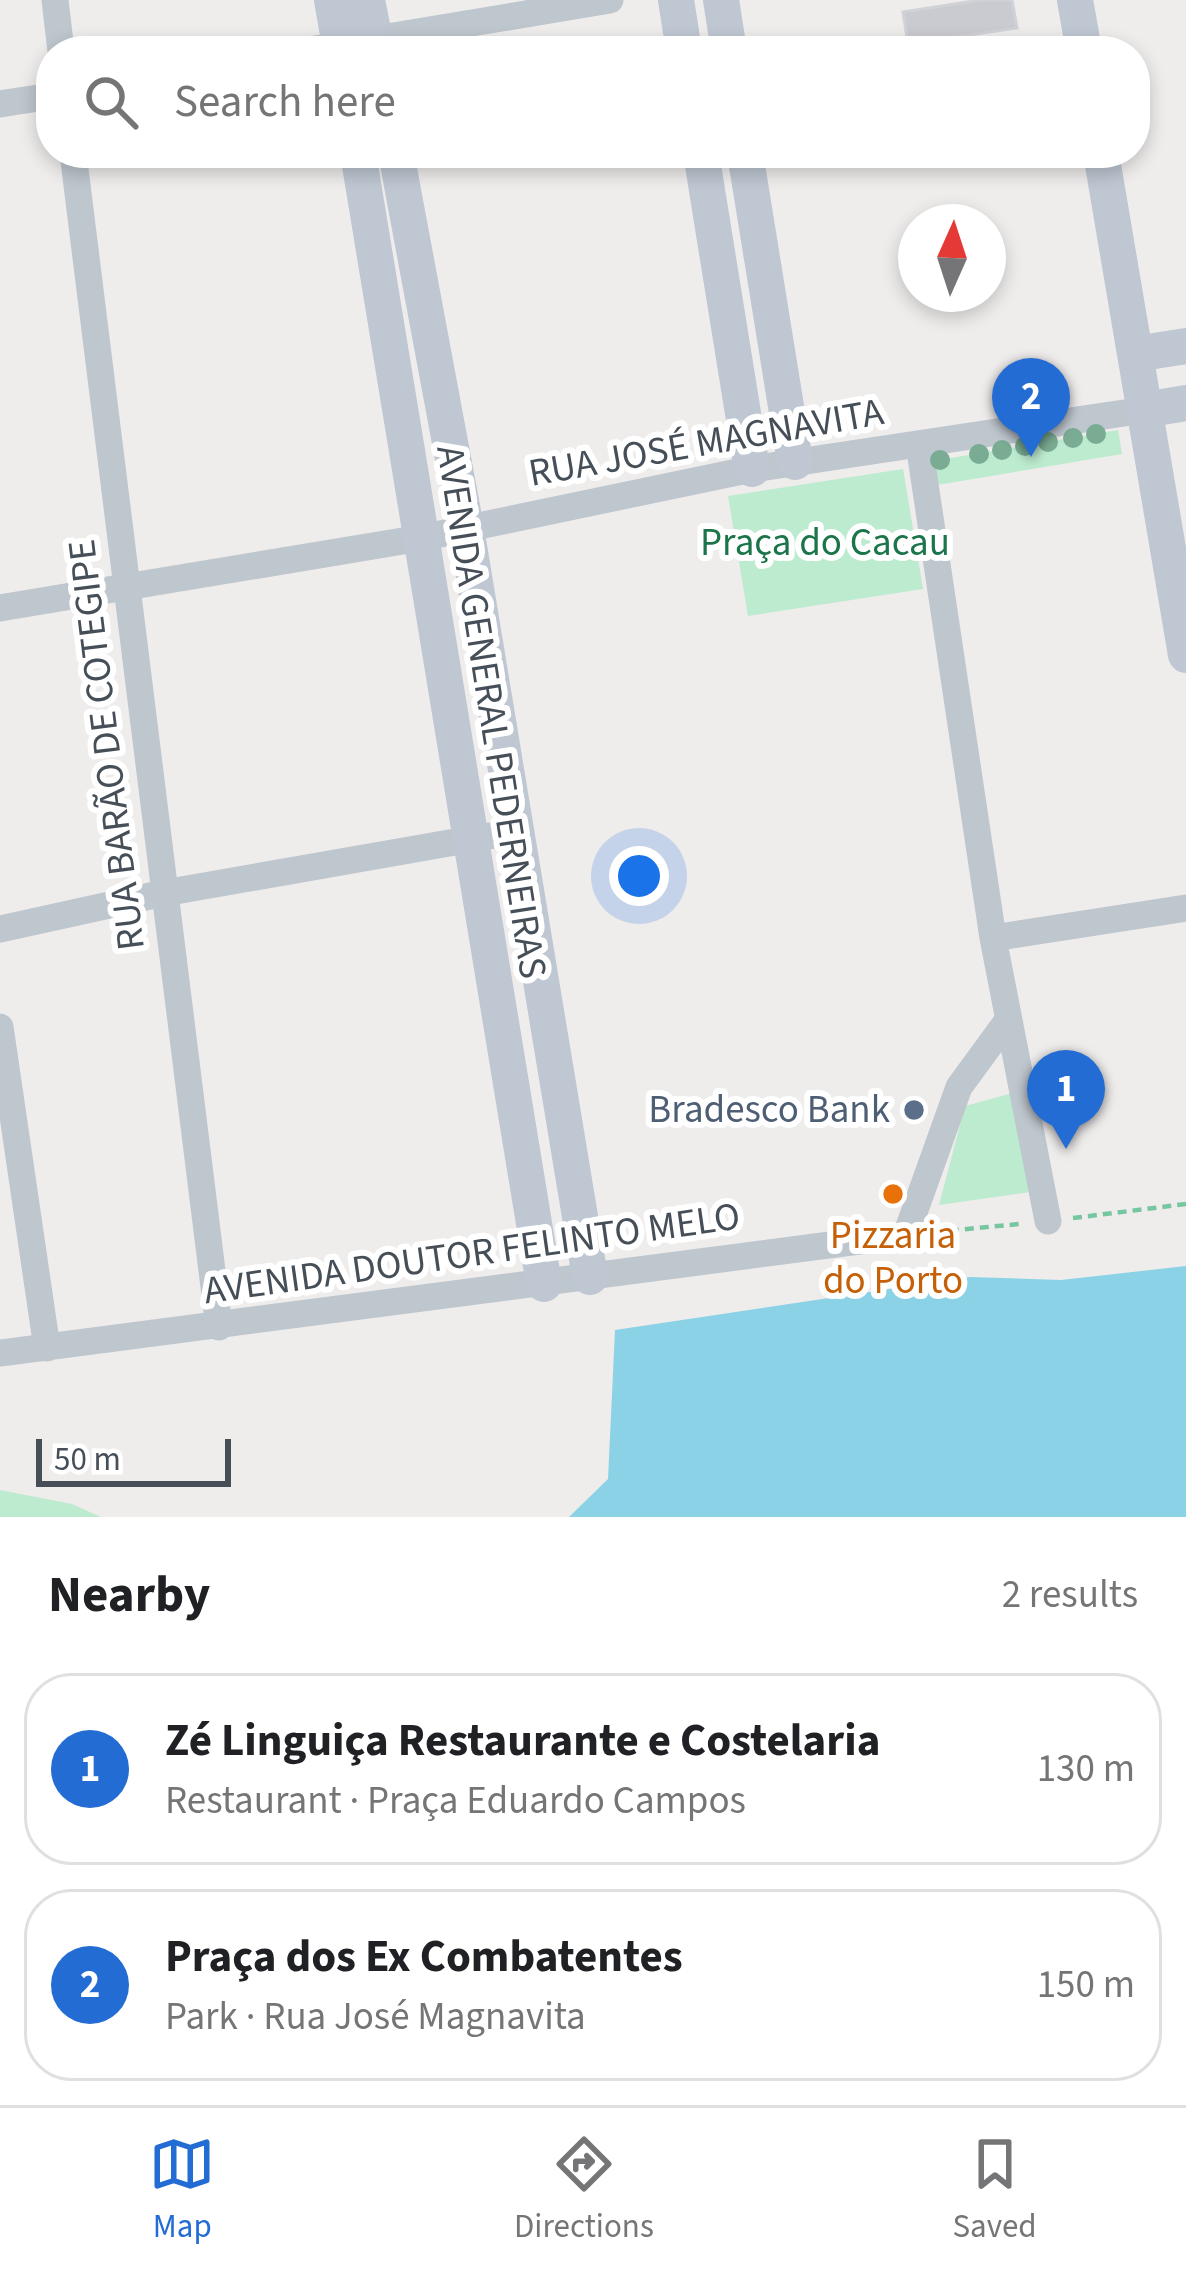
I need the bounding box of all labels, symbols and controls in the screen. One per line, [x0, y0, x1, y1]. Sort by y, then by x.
search box [36, 36, 1150, 168]
icon: search [78, 69, 144, 135]
text: Search here [174, 70, 396, 134]
north arrow [898, 204, 1006, 312]
pin: 2 [992, 358, 1070, 457]
street label: RUA JOSÉ MAGNAVITA [524, 384, 889, 502]
street label: AVENIDA GENERAL PEDERNEIRAS [421, 441, 561, 983]
park label: Praça do Cacau [700, 515, 950, 571]
street label: RUA BARÃO DE COTEGIPE [54, 537, 160, 953]
your location [609, 846, 669, 906]
pin: 1 [1027, 1050, 1105, 1149]
place label: Bradesco Bank [648, 1082, 890, 1138]
marker: Bradesco Bank [901, 1097, 927, 1123]
marker: Pizzaria do Porto [880, 1181, 906, 1207]
street label: AVENIDA DOUTOR FELINTO MELO [200, 1189, 744, 1319]
place label: Pizzaria do Porto [823, 1208, 963, 1309]
scale bar [36, 1433, 231, 1486]
text: 50 m [54, 1436, 121, 1483]
text: Nearby [48, 1559, 210, 1631]
text: 2 results [1002, 1567, 1138, 1623]
text: Zé Linguiça Restaurante e Costelaria [165, 1709, 880, 1773]
text: 1 [80, 1741, 100, 1797]
text: 130 m [1037, 1741, 1135, 1797]
text: Restaurant · Praça Eduardo Campos [165, 1773, 746, 1829]
text: Praça dos Ex Combatentes [165, 1925, 683, 1989]
text: 2 [80, 1957, 100, 2013]
text: 150 m [1037, 1957, 1135, 2013]
text: Park · Rua José Magnavita [165, 1989, 586, 2045]
tab: Map [149, 2131, 215, 2250]
tab: Directions [514, 2131, 654, 2250]
tab: Saved [952, 2131, 1037, 2250]

